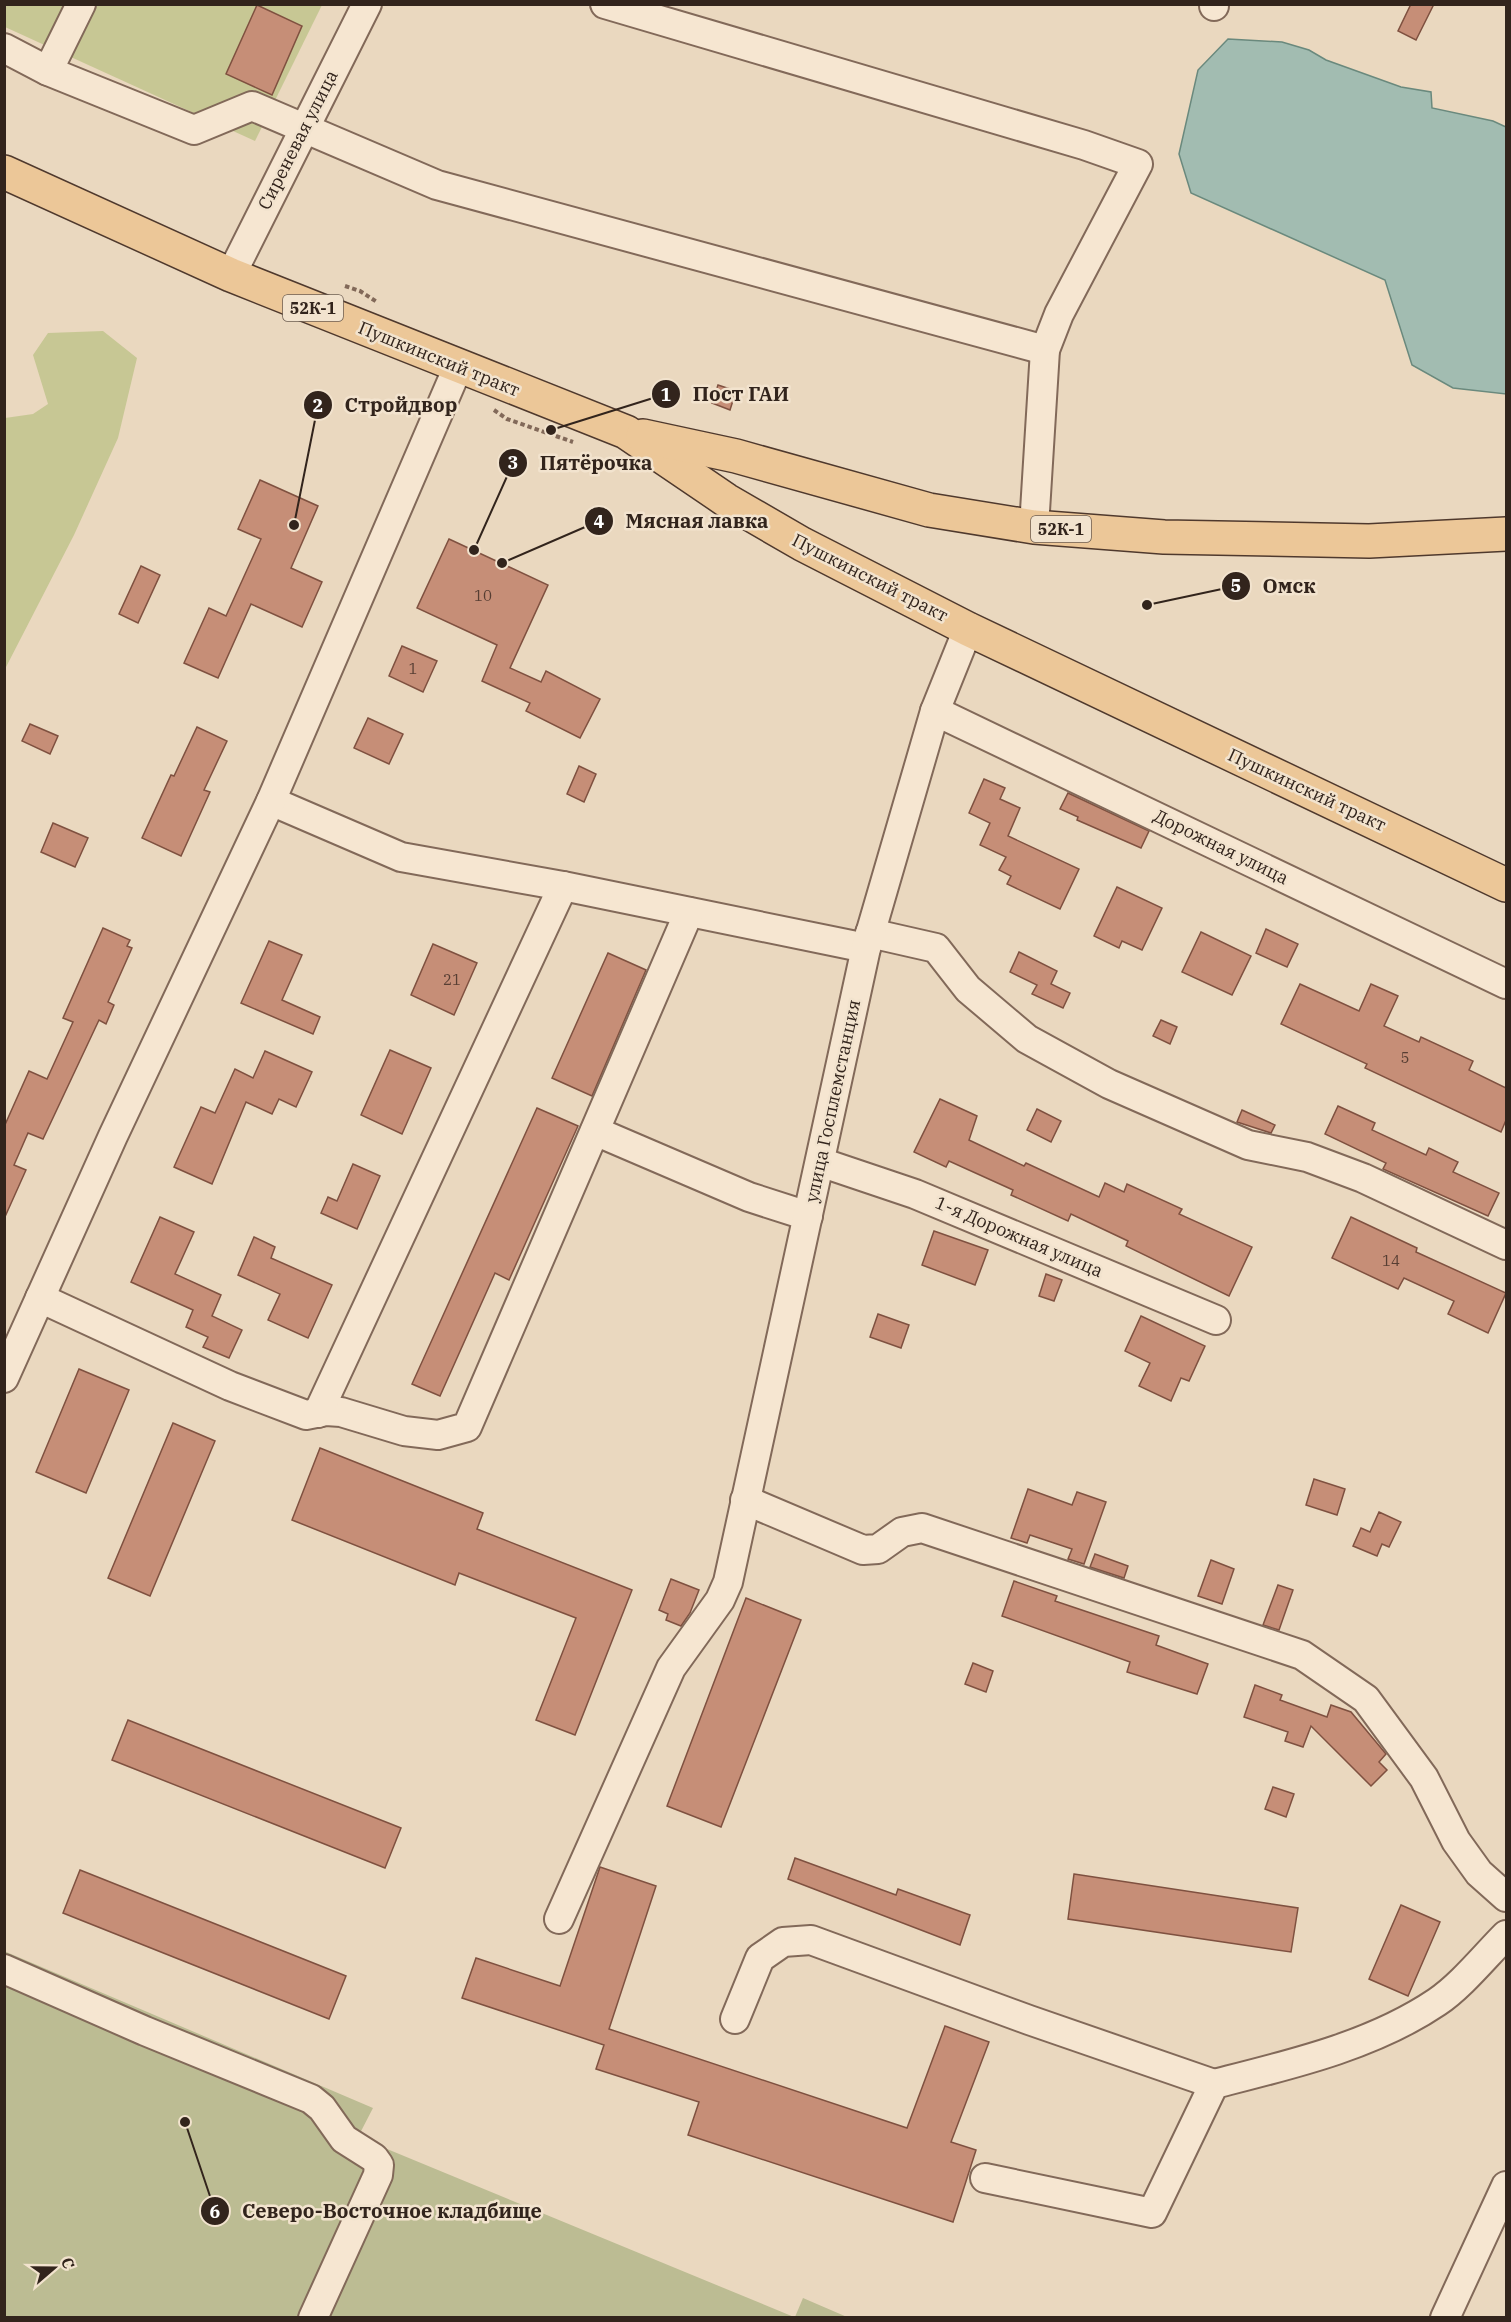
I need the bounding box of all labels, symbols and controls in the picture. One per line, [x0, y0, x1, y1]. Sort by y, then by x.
street label: Сиреневая улица [252, 66, 343, 214]
road number: 52К-1 [283, 295, 343, 321]
street label: Пушкинский тракт [355, 316, 523, 401]
callout: Пост ГАИ [651, 375, 801, 413]
text: Пост ГАИ [693, 380, 789, 407]
text: 1 [661, 383, 672, 406]
callout: Стройдвор [303, 386, 469, 424]
text: Стройдвор [345, 391, 457, 418]
text: 2 [313, 394, 323, 417]
callout: Пятёрочка [498, 444, 665, 482]
text: Пятёрочка [540, 449, 652, 476]
text: 3 [508, 451, 518, 474]
callout: Мясная лавка [584, 502, 781, 540]
text: Мясная лавка [626, 507, 768, 534]
text: 4 [594, 510, 605, 533]
road number: 52К-1 [1031, 516, 1091, 542]
street label: Пушкинский тракт [788, 528, 952, 627]
callout: Омск [1221, 567, 1328, 605]
text: Омск [1263, 572, 1315, 599]
text: 5 [1231, 574, 1241, 597]
house number: 10 [474, 586, 492, 605]
house number: 1 [408, 659, 418, 678]
street label: Пушкинский тракт [1225, 743, 1390, 836]
street label: Дорожная улица [1150, 804, 1293, 889]
house number: 21 [443, 970, 461, 989]
street label: улица Госплемстанция [800, 997, 865, 1205]
house number: 5 [1400, 1048, 1410, 1067]
street label: 1-я Дорожная улица [932, 1191, 1107, 1282]
house number: 14 [1382, 1251, 1400, 1270]
callout: Северо-Восточное кладбище [200, 2192, 554, 2230]
text: Северо-Восточное кладбище [242, 2197, 542, 2224]
text: 6 [210, 2200, 221, 2223]
north arrow [24, 2238, 84, 2298]
text: С [57, 2254, 79, 2271]

